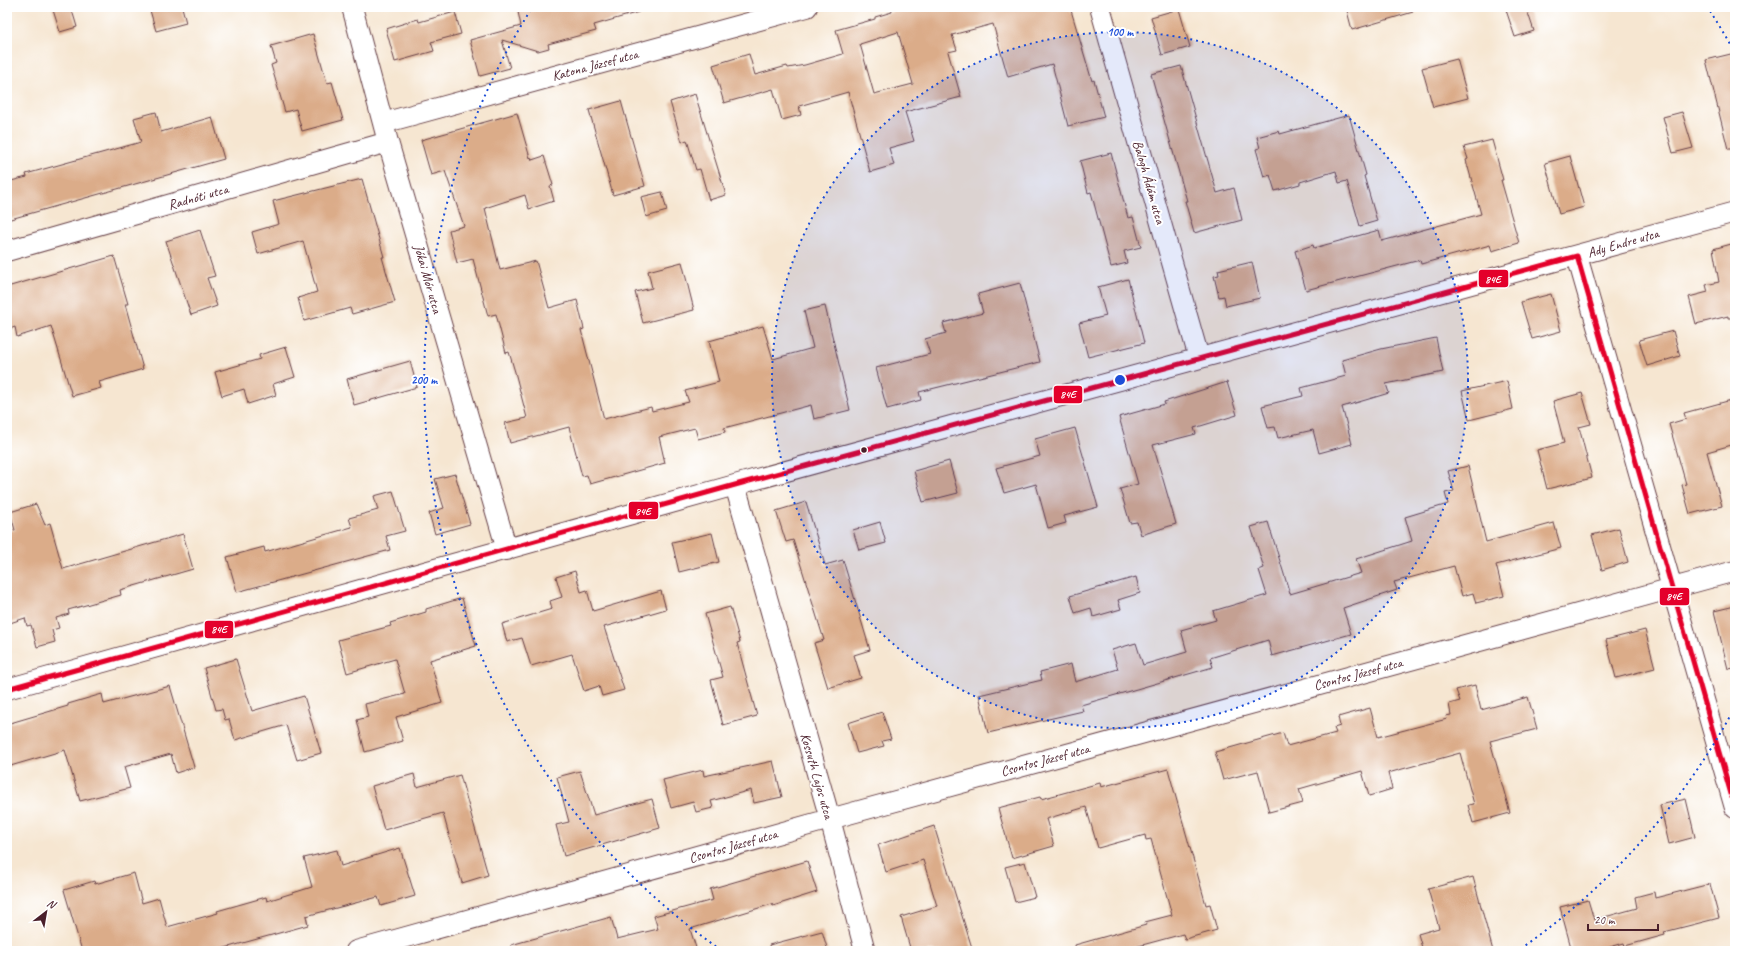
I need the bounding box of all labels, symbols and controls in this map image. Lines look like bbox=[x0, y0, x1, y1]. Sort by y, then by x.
text: 100 m bbox=[1107, 24, 1134, 40]
street label: Katona József utca bbox=[550, 45, 641, 85]
street label: Balogh Ádám utca bbox=[1129, 138, 1169, 227]
street label: Radnóti utca bbox=[166, 180, 231, 214]
street label: Ady Endre utca bbox=[1585, 224, 1662, 261]
street label: Jókai Mór utca bbox=[410, 242, 446, 317]
line badge: 84E bbox=[1478, 269, 1509, 288]
text: 84E bbox=[1485, 272, 1503, 286]
text: 200 m bbox=[411, 372, 438, 388]
centre of rings bbox=[1113, 373, 1127, 387]
line badge: 84E bbox=[1053, 385, 1083, 404]
text: 84E bbox=[1060, 387, 1078, 401]
unlabelled marker bbox=[859, 445, 869, 455]
line badge: 84E bbox=[628, 501, 659, 520]
text: 84E bbox=[635, 504, 653, 518]
line badge: 84E bbox=[1659, 587, 1690, 606]
text: 84E bbox=[1666, 589, 1684, 603]
line badge: 84E bbox=[204, 620, 234, 639]
text: 84E bbox=[211, 622, 229, 636]
street label: Csontos József utca bbox=[1312, 654, 1405, 694]
street label: Kossuth Lajos utca bbox=[797, 731, 838, 822]
street label: Csontos József utca bbox=[999, 740, 1092, 780]
street label: Csontos József utca bbox=[687, 825, 780, 867]
north arrow bbox=[26, 892, 66, 932]
text: N bbox=[45, 896, 60, 912]
scale bar bbox=[1588, 906, 1658, 932]
text: 20 m bbox=[1594, 912, 1616, 928]

